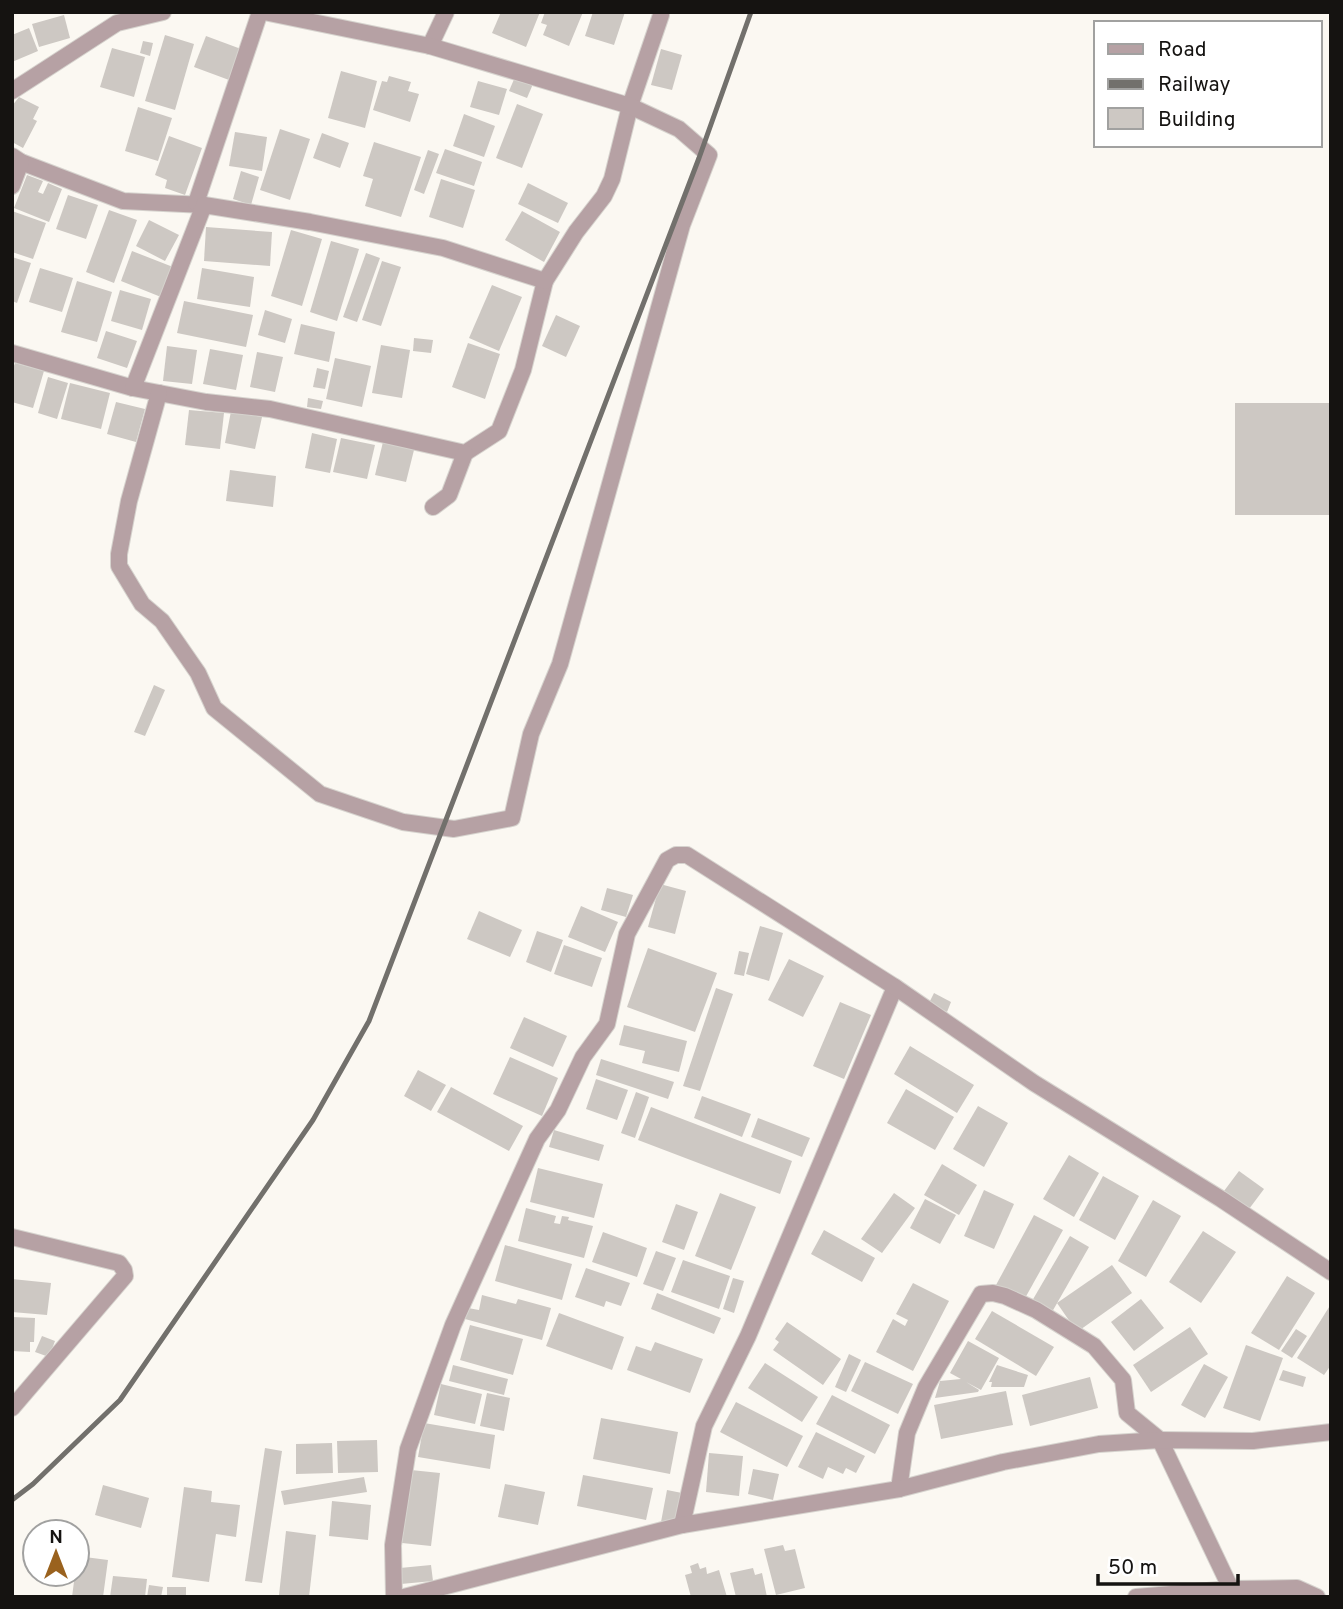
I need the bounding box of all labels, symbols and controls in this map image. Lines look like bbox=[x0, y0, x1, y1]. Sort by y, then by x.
legend bbox=[1094, 21, 1322, 147]
text: Road bbox=[1158, 37, 1207, 64]
text: Railway bbox=[1158, 72, 1231, 99]
text: Building bbox=[1158, 107, 1236, 134]
north arrow bbox=[21, 1518, 91, 1588]
text: N bbox=[49, 1526, 63, 1550]
scale bar bbox=[1098, 1542, 1238, 1586]
text: 50 m bbox=[1108, 1555, 1157, 1582]

